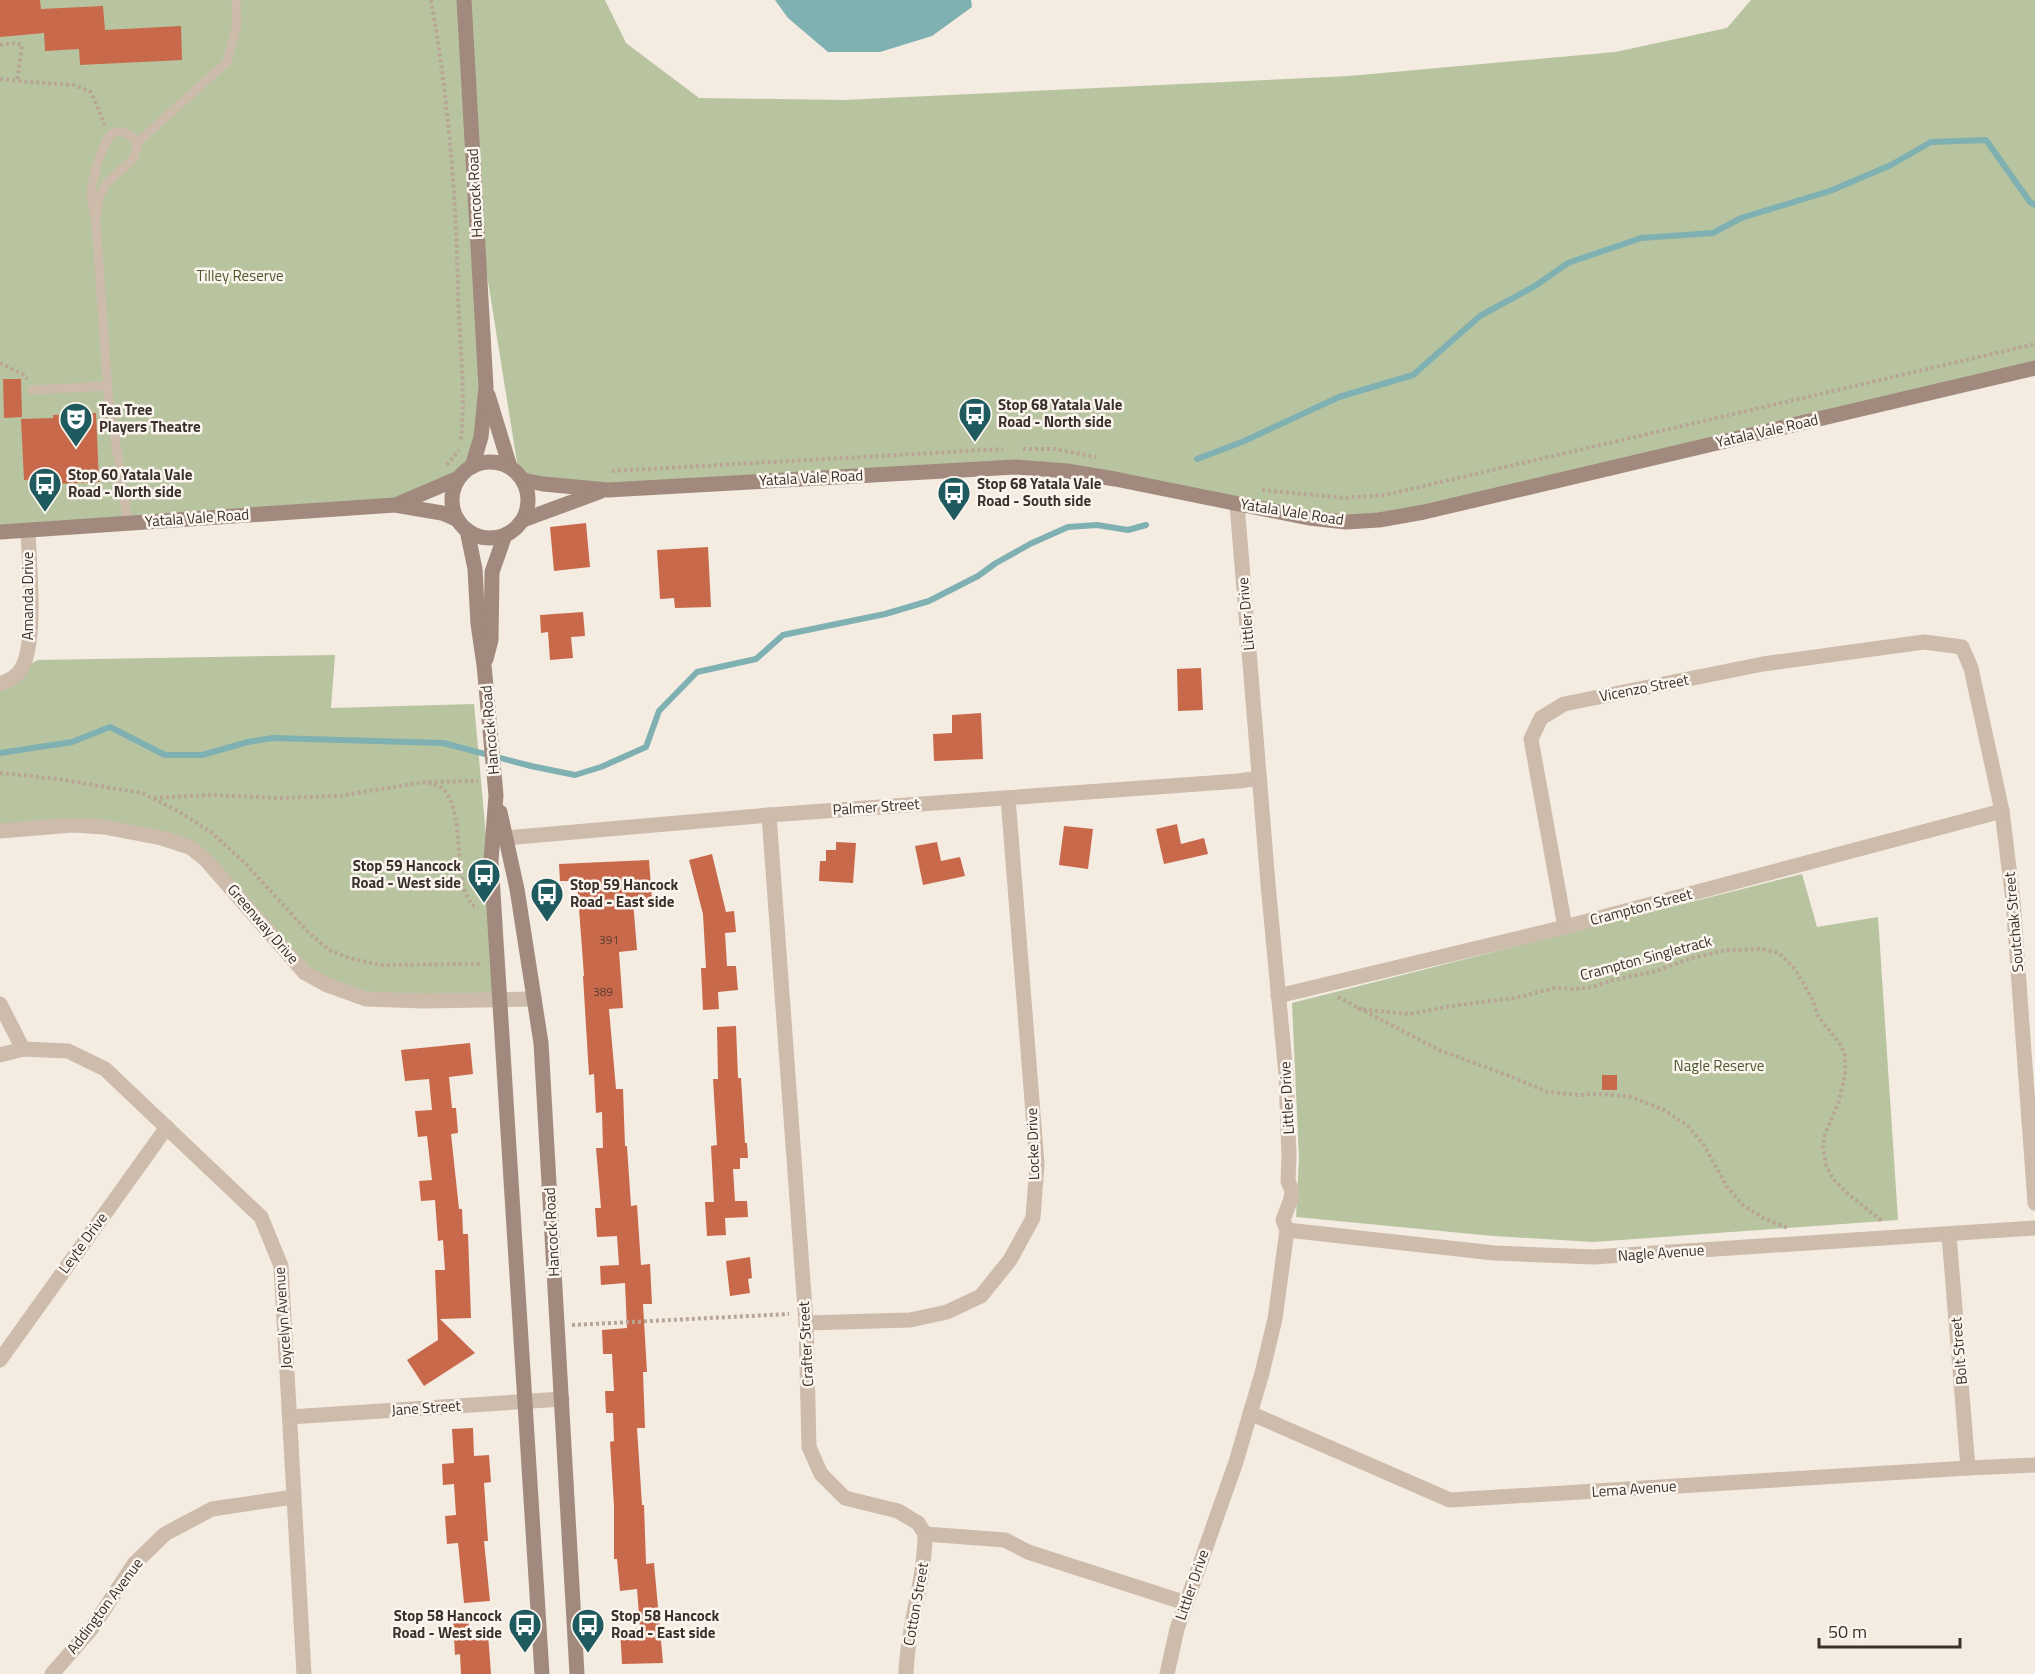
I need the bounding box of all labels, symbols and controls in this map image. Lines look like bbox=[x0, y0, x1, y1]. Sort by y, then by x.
street label: Hancock Road bbox=[461, 148, 488, 238]
park label: Tilley Reserve bbox=[196, 264, 284, 287]
place label: Stop 68 Yatala Vale Road - North side bbox=[998, 393, 1123, 433]
bus stop icon: Stop 68 Yatala Vale Road - North side bbox=[957, 396, 993, 443]
place label: Tea Tree Players Theatre bbox=[99, 398, 201, 438]
theatre icon: Tea Tree Players Theatre bbox=[58, 401, 94, 448]
street label: Yatala Vale Road bbox=[1713, 408, 1820, 453]
place label: Stop 60 Yatala Vale Road - North side bbox=[68, 463, 193, 503]
street label: Yatala Vale Road bbox=[758, 463, 864, 492]
bus stop icon: Stop 60 Yatala Vale Road - North side bbox=[27, 466, 63, 513]
place label: Stop 68 Yatala Vale Road - South side bbox=[977, 472, 1102, 512]
bus stop icon: Stop 68 Yatala Vale Road - South side bbox=[936, 475, 972, 522]
street label: Yatala Vale Road bbox=[1239, 492, 1345, 531]
street label: Yatala Vale Road bbox=[144, 502, 250, 533]
street label: Amanda Drive bbox=[16, 552, 39, 640]
street label: Littler Drive bbox=[1231, 577, 1260, 652]
street label: Vicenzo Street bbox=[1597, 667, 1691, 707]
street label: Hancock Road bbox=[474, 684, 505, 776]
street label: Palmer Street bbox=[832, 792, 921, 821]
place label: Stop 59 Hancock Road - West side bbox=[351, 854, 461, 894]
bus stop icon: Stop 59 Hancock Road - West side bbox=[466, 857, 502, 904]
street label: Soutchak Street bbox=[1998, 870, 2029, 973]
place label: Stop 59 Hancock Road - East side bbox=[570, 873, 679, 913]
bus stop icon: Stop 59 Hancock Road - East side bbox=[529, 876, 565, 923]
street label: Greenway Drive bbox=[222, 879, 305, 969]
street label: Crampton Street bbox=[1587, 882, 1695, 931]
street label: Crampton Singletrack bbox=[1577, 929, 1714, 986]
house number: 391 bbox=[599, 930, 619, 949]
house number: 389 bbox=[593, 982, 613, 1001]
park label: Nagle Reserve bbox=[1674, 1054, 1764, 1077]
street label: Littler Drive bbox=[1273, 1061, 1300, 1135]
street label: Locke Drive bbox=[1020, 1108, 1045, 1181]
street label: Hancock Road bbox=[538, 1187, 565, 1277]
street label: Leyte Drive bbox=[52, 1207, 113, 1278]
street label: Nagle Avenue bbox=[1617, 1238, 1705, 1267]
street label: Joycelyn Avenue bbox=[267, 1266, 298, 1370]
street label: Crafter Street bbox=[792, 1300, 819, 1387]
street label: Bolt Street bbox=[1944, 1316, 1973, 1386]
street label: Jane Street bbox=[391, 1394, 462, 1421]
street label: Lema Avenue bbox=[1591, 1474, 1677, 1503]
street label: Littler Drive bbox=[1169, 1546, 1214, 1623]
street label: Addington Avenue bbox=[61, 1553, 148, 1659]
street label: Cotton Street bbox=[897, 1560, 934, 1647]
place label: Stop 58 Hancock Road - West side bbox=[392, 1604, 502, 1644]
place label: Stop 58 Hancock Road - East side bbox=[611, 1604, 720, 1644]
bus stop icon: Stop 58 Hancock Road - West side bbox=[507, 1607, 543, 1654]
bus stop icon: Stop 58 Hancock Road - East side bbox=[570, 1607, 606, 1654]
scale bar bbox=[1819, 1611, 1960, 1649]
text: 50 m bbox=[1828, 1618, 1867, 1645]

